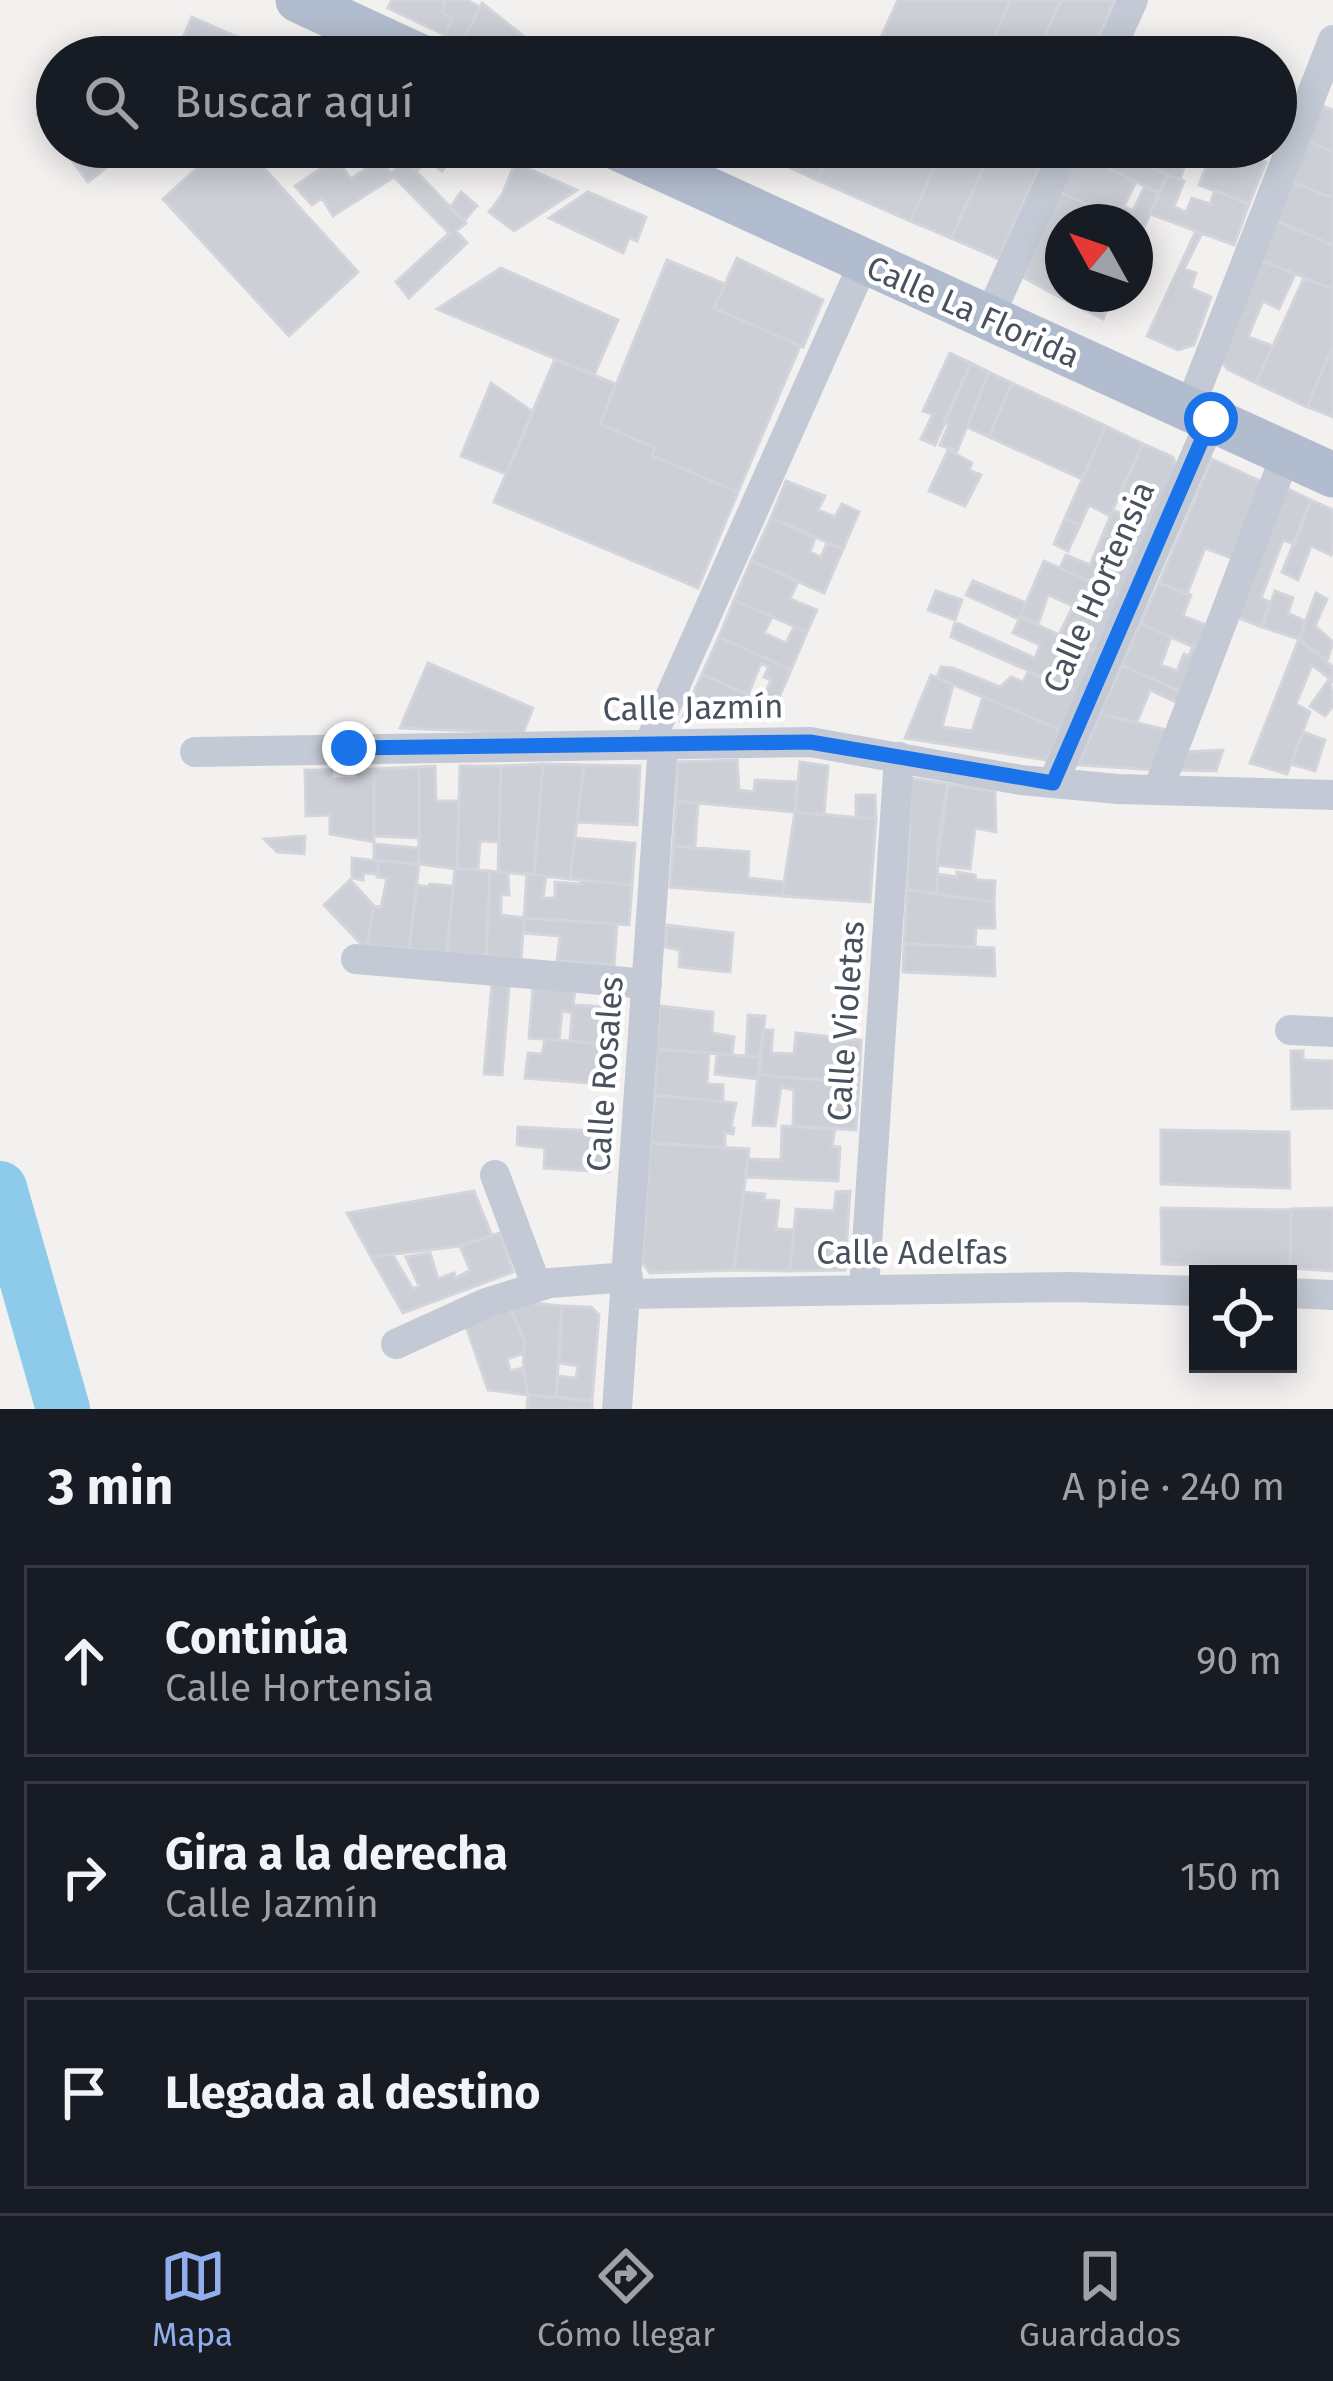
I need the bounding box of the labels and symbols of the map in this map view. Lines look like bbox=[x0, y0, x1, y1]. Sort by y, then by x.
north arrow bbox=[1045, 204, 1153, 312]
street label: Calle La Florida bbox=[860, 247, 1086, 377]
route start bbox=[1184, 392, 1238, 446]
street label: Calle Hortensia bbox=[1034, 475, 1164, 699]
street label: Calle Jazmín bbox=[602, 686, 784, 730]
route end bbox=[322, 721, 376, 775]
street label: Calle Violetas bbox=[819, 919, 873, 1123]
street label: Calle Rosales bbox=[578, 975, 632, 1173]
street label: Calle Adelfas bbox=[816, 1233, 1008, 1273]

